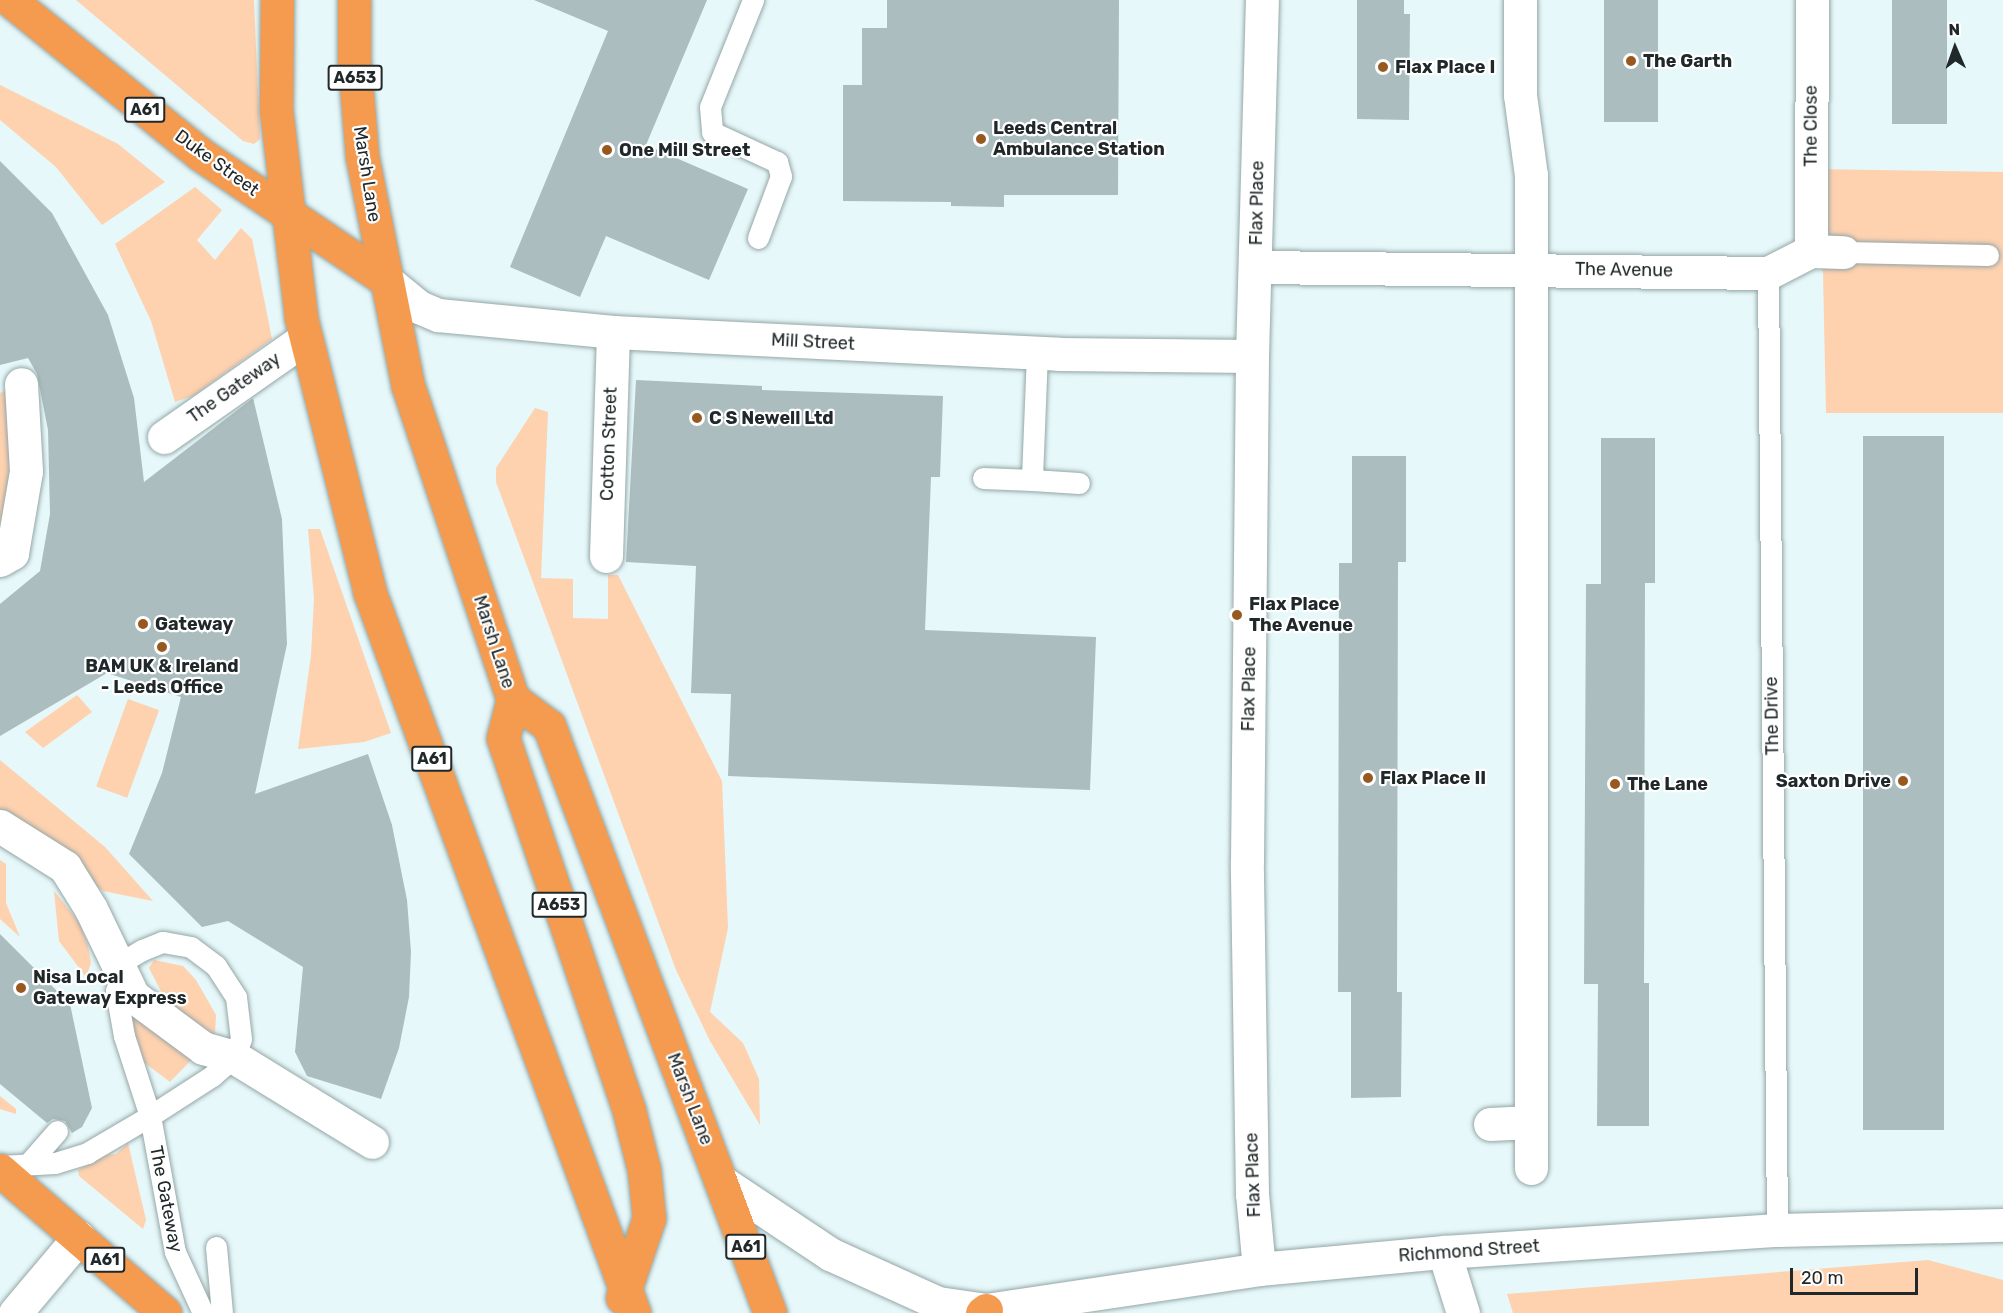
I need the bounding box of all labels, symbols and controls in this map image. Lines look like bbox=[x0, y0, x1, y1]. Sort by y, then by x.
north arrow bbox=[1925, 18, 1985, 78]
text: N bbox=[1948, 20, 1960, 39]
place label: The Garth bbox=[1643, 50, 1732, 72]
marker: The Garth bbox=[1624, 54, 1638, 68]
place label: Flax Place I bbox=[1395, 56, 1495, 78]
marker: Flax Place I bbox=[1376, 60, 1390, 74]
road number: A653 bbox=[326, 65, 384, 91]
street label: The Close bbox=[1800, 85, 1822, 167]
road number: A61 bbox=[124, 97, 166, 123]
place label: Leeds Central Ambulance Station bbox=[993, 118, 1165, 160]
street label: Duke Street bbox=[171, 125, 263, 201]
street label: Marsh Lane bbox=[349, 125, 385, 223]
marker: Leeds Central Ambulance Station bbox=[974, 132, 988, 146]
place label: One Mill Street bbox=[619, 139, 750, 161]
marker: One Mill Street bbox=[600, 143, 614, 157]
street label: Flax Place bbox=[1245, 160, 1269, 246]
street label: The Avenue bbox=[1575, 258, 1673, 282]
street label: Mill Street bbox=[771, 329, 855, 355]
street label: The Gateway bbox=[183, 348, 285, 428]
street label: Cotton Street bbox=[596, 387, 622, 501]
place label: C S Newell Ltd bbox=[709, 407, 834, 429]
marker: C S Newell Ltd bbox=[690, 411, 704, 425]
street label: Marsh Lane bbox=[469, 593, 519, 691]
place label: Flax Place The Avenue bbox=[1249, 594, 1353, 636]
marker: Flax Place The Avenue bbox=[1230, 608, 1244, 622]
place label: Gateway bbox=[155, 613, 233, 635]
marker: Gateway bbox=[136, 617, 150, 631]
marker: BAM UK & Ireland - Leeds Office bbox=[155, 640, 169, 654]
street label: Flax Place bbox=[1237, 646, 1261, 732]
place label: BAM UK & Ireland - Leeds Office bbox=[85, 656, 239, 698]
street label: The Drive bbox=[1761, 676, 1783, 756]
road number: A61 bbox=[411, 746, 453, 772]
place label: Flax Place II bbox=[1380, 767, 1486, 789]
place label: Saxton Drive bbox=[1776, 770, 1891, 792]
marker: Flax Place II bbox=[1361, 771, 1375, 785]
place label: The Lane bbox=[1627, 773, 1708, 795]
marker: Saxton Drive bbox=[1896, 774, 1910, 788]
marker: The Lane bbox=[1608, 777, 1622, 791]
road number: A653 bbox=[530, 892, 588, 918]
place label: Nisa Local Gateway Express bbox=[33, 967, 187, 1010]
marker: Nisa Local Gateway Express bbox=[14, 981, 28, 995]
street label: Marsh Lane bbox=[663, 1050, 717, 1148]
street label: Flax Place bbox=[1241, 1132, 1265, 1218]
street label: The Gateway bbox=[145, 1144, 187, 1254]
road number: A61 bbox=[725, 1234, 767, 1260]
street label: Richmond Street bbox=[1398, 1235, 1540, 1267]
road number: A61 bbox=[84, 1247, 126, 1273]
scale bar bbox=[1793, 1256, 1920, 1294]
text: 20 m bbox=[1801, 1267, 1843, 1289]

